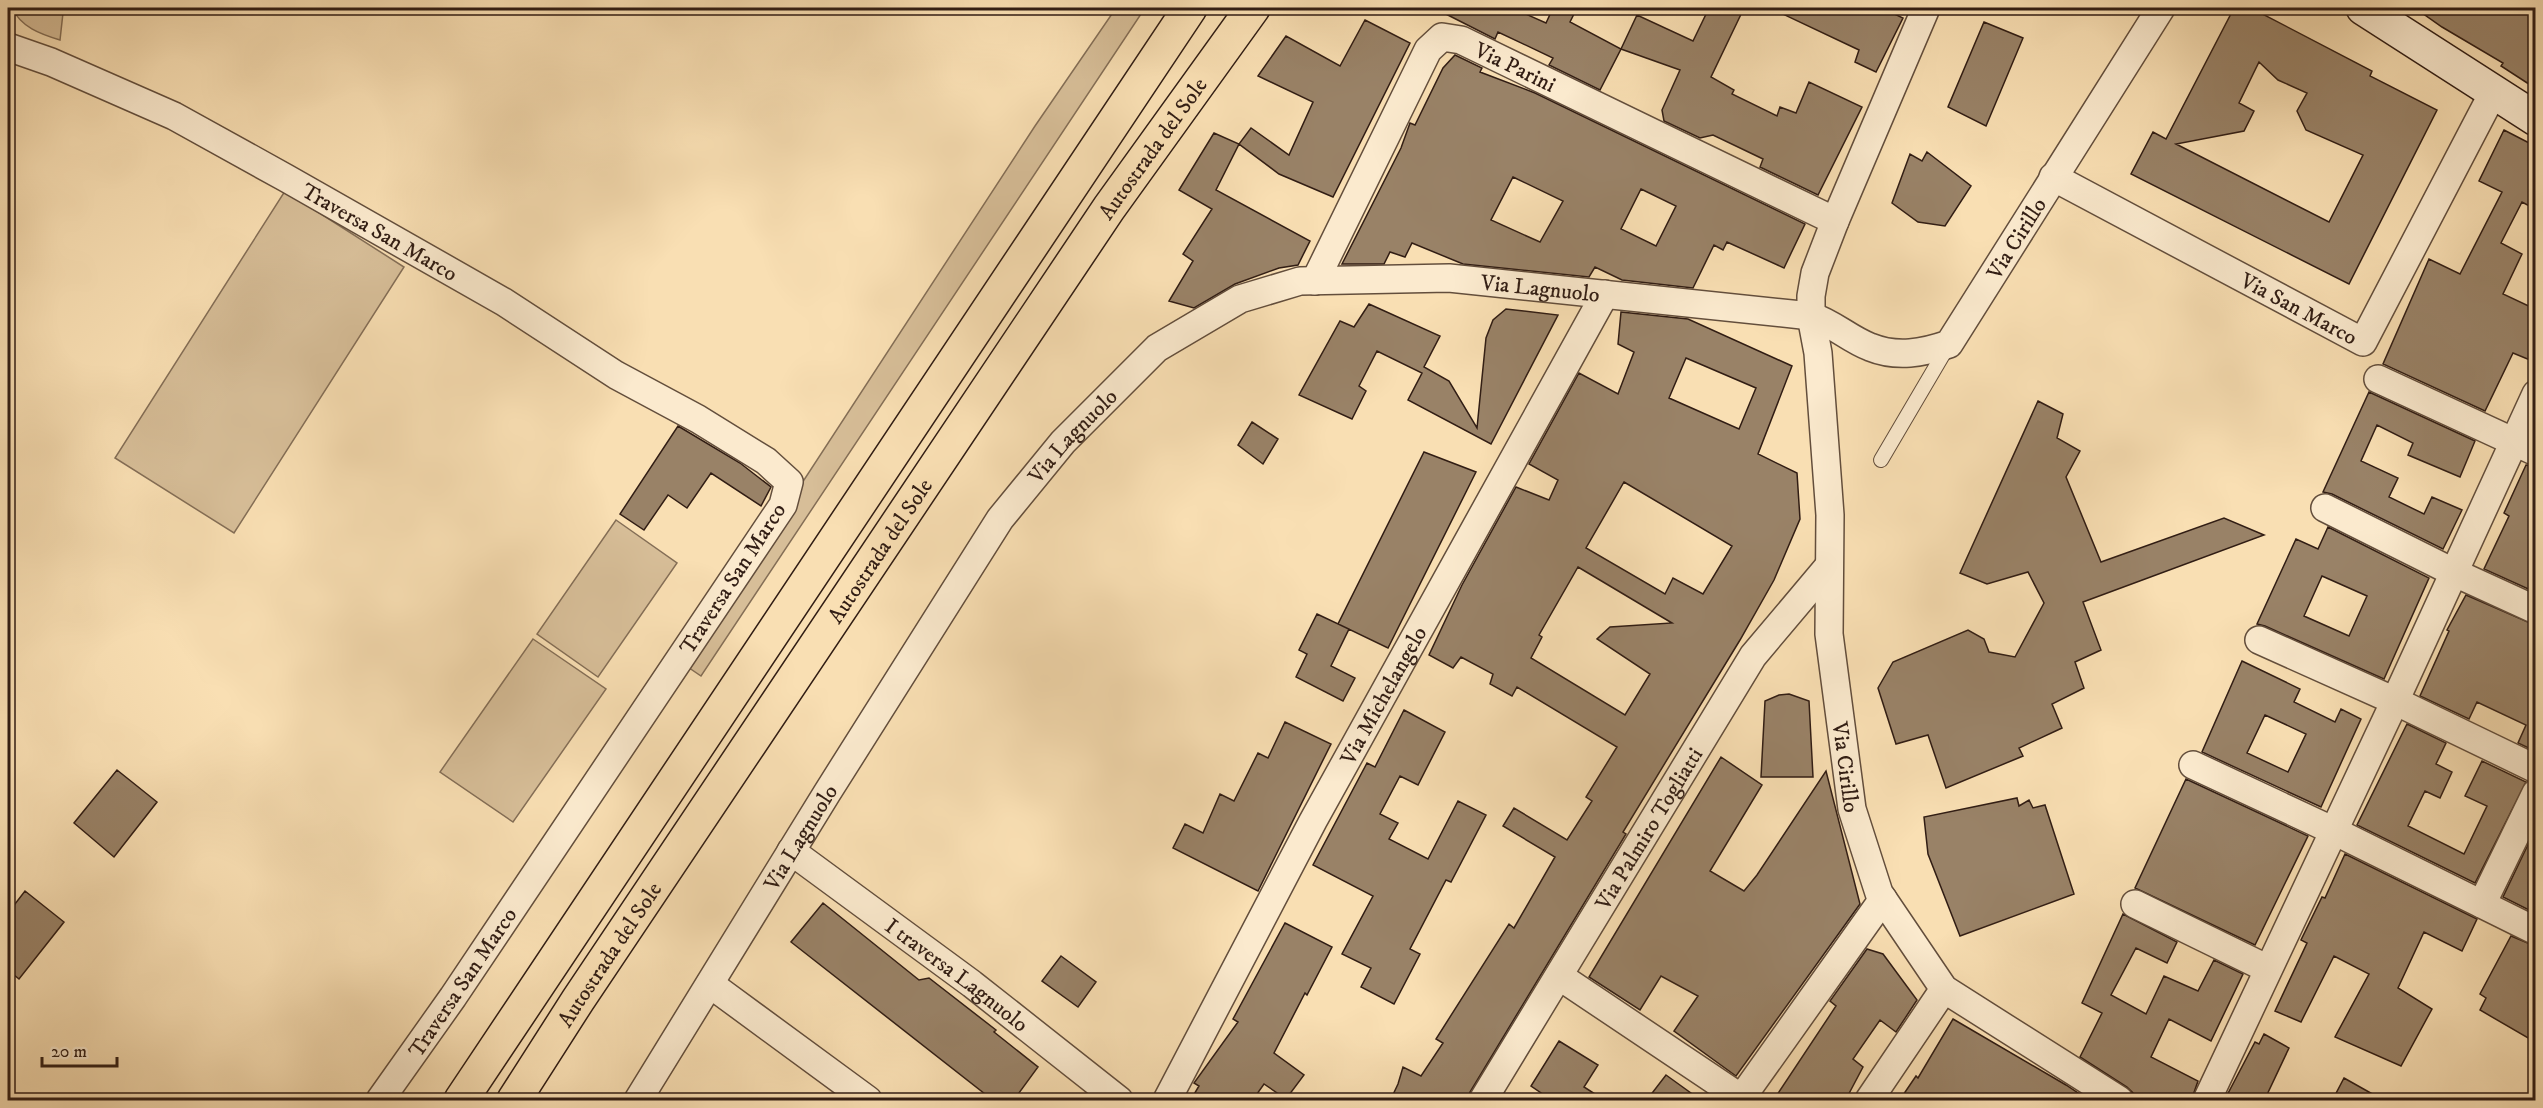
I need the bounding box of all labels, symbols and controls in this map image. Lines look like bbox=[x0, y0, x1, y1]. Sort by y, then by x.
street label: Via Parini bbox=[1469, 36, 1560, 99]
street label: Autostrada del Sole bbox=[1093, 73, 1214, 225]
street label: Traversa San Marco bbox=[296, 178, 462, 288]
street label: Via Cirillo bbox=[1981, 193, 2053, 286]
street label: Via San Marco bbox=[2235, 267, 2362, 351]
street label: Via Lagnuolo bbox=[1479, 269, 1601, 309]
street label: Via Lagnuolo bbox=[1022, 384, 1124, 490]
street label: Autostrada del Sole bbox=[822, 474, 939, 629]
street label: Traversa San Marco bbox=[674, 498, 792, 660]
street label: Via Michelangelo bbox=[1335, 622, 1433, 770]
street label: Via Cirillo bbox=[1826, 719, 1864, 814]
street label: Via Palmiro Togliatti bbox=[1589, 743, 1709, 916]
street label: Via Lagnuolo bbox=[758, 780, 844, 896]
street label: Autostrada del Sole bbox=[552, 877, 668, 1033]
street label: Traversa San Marco bbox=[403, 903, 523, 1063]
street label: I traversa Lagnuolo bbox=[879, 913, 1033, 1038]
scale bar bbox=[42, 1030, 117, 1068]
text: 20 m bbox=[51, 1041, 87, 1063]

